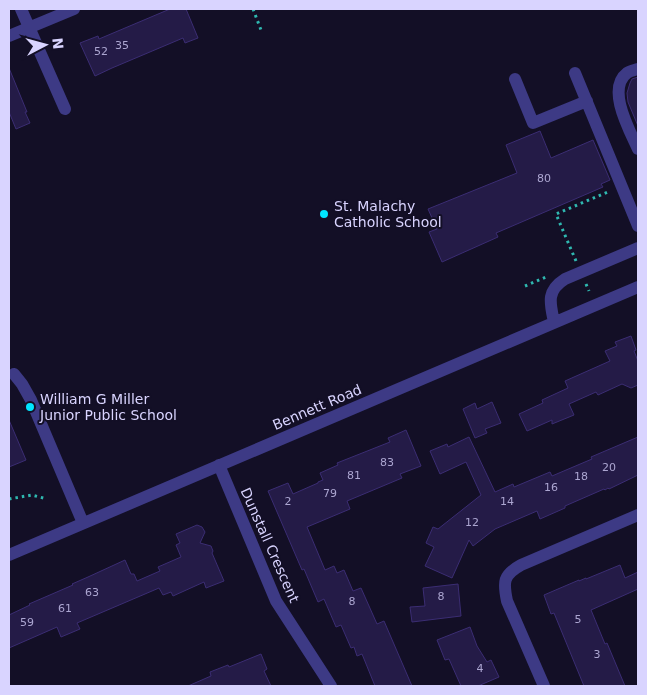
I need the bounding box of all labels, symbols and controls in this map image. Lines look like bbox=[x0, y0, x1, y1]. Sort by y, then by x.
north arrow bbox=[20, 20, 70, 70]
text: N bbox=[49, 37, 66, 50]
house number: 35 bbox=[115, 39, 129, 52]
house number: 52 bbox=[94, 45, 108, 58]
house number: 80 bbox=[537, 172, 551, 185]
place label: St. Malachy Catholic School bbox=[334, 198, 442, 230]
marker: St. Malachy Catholic School bbox=[318, 208, 330, 220]
street label: Bennett Road bbox=[270, 381, 364, 433]
place label: William G Miller Junior Public School bbox=[39, 391, 177, 423]
marker: William G Miller Junior Public School bbox=[24, 401, 36, 413]
house number: 83 bbox=[380, 456, 394, 469]
house number: 20 bbox=[602, 461, 616, 474]
house number: 81 bbox=[347, 469, 361, 482]
house number: 18 bbox=[574, 470, 588, 483]
house number: 16 bbox=[544, 481, 558, 494]
street label: Dunstall Crescent bbox=[237, 485, 303, 605]
house number: 79 bbox=[323, 487, 337, 500]
house number: 2 bbox=[285, 495, 292, 508]
house number: 14 bbox=[500, 495, 514, 508]
house number: 12 bbox=[465, 516, 479, 529]
house number: 63 bbox=[85, 586, 99, 599]
house number: 8 bbox=[438, 590, 445, 603]
house number: 8 bbox=[349, 595, 356, 608]
house number: 61 bbox=[58, 602, 72, 615]
house number: 5 bbox=[575, 613, 582, 626]
house number: 59 bbox=[20, 616, 34, 629]
house number: 3 bbox=[594, 648, 601, 661]
house number: 4 bbox=[477, 662, 484, 675]

